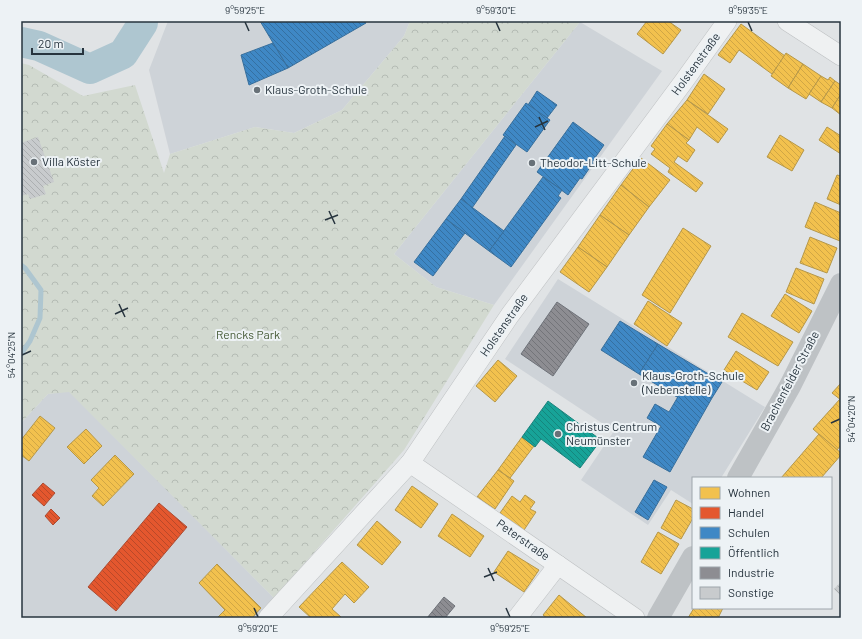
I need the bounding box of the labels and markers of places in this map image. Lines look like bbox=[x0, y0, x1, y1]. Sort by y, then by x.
place label: Klaus-Groth-Schule bbox=[265, 82, 367, 96]
marker: Klaus-Groth-Schule bbox=[252, 85, 262, 95]
place label: Villa Köster bbox=[42, 154, 101, 168]
place label: Theodor-Litt-Schule bbox=[540, 155, 647, 169]
marker: Villa Köster bbox=[29, 157, 39, 167]
marker: Theodor-Litt-Schule bbox=[527, 158, 537, 168]
place label: Klaus-Groth-Schule (Nebenstelle) bbox=[641, 368, 744, 396]
marker: Klaus-Groth-Schule (Nebenstelle) bbox=[629, 378, 639, 388]
place label: Christus Centrum Neumünster bbox=[566, 419, 657, 447]
marker: Christus Centrum Neumünster bbox=[553, 429, 563, 439]

